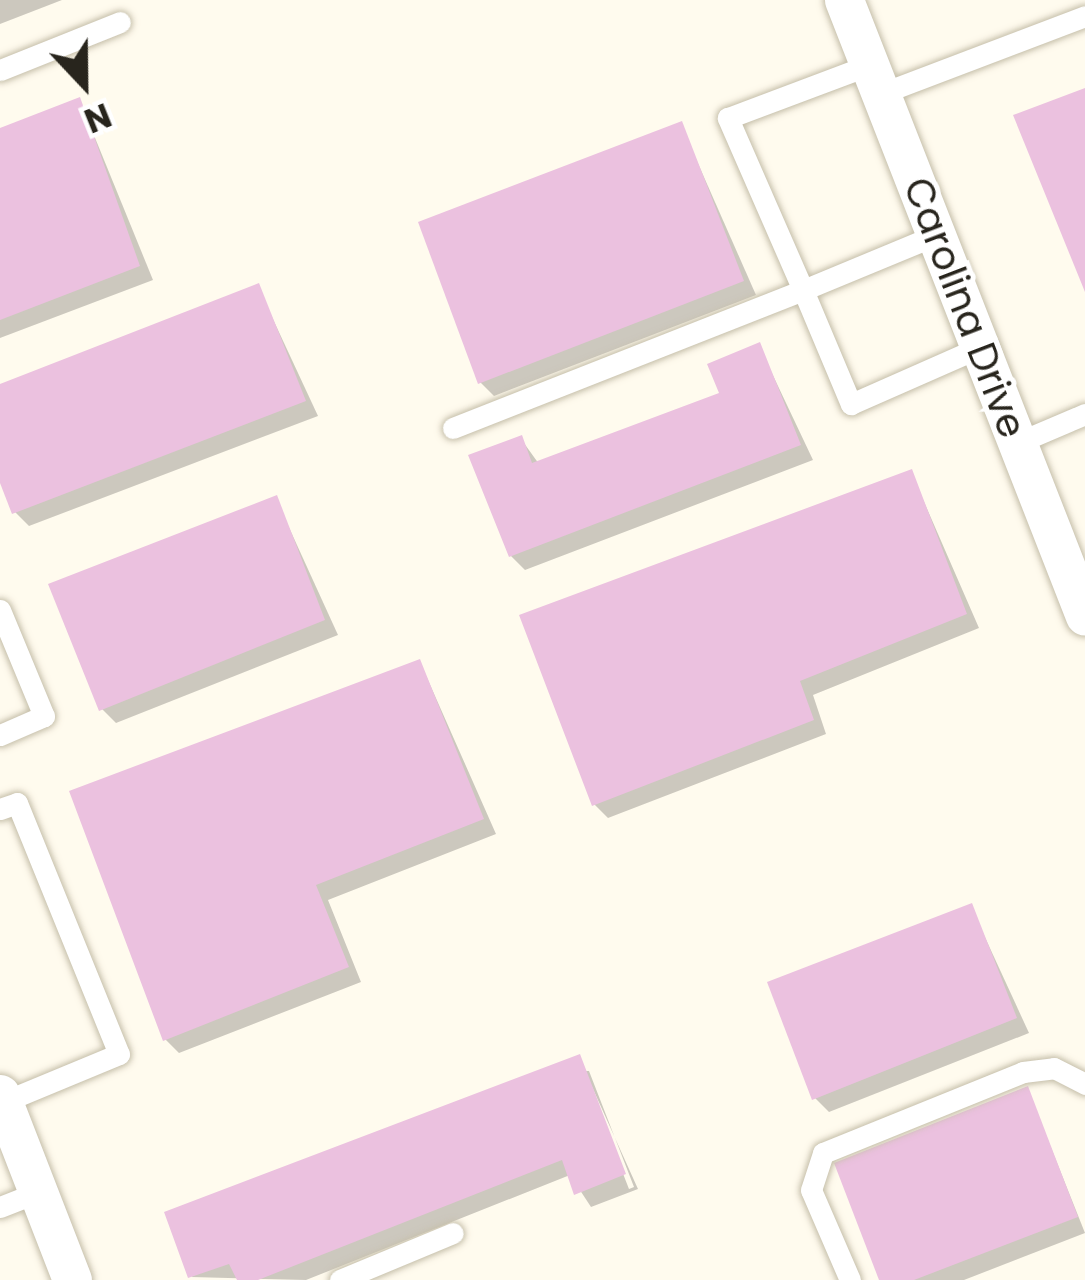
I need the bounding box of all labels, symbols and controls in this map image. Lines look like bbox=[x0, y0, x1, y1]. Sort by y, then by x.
north arrow bbox=[24, 24, 144, 144]
text: N bbox=[77, 91, 118, 144]
street label: Carolina Drive bbox=[893, 171, 1035, 445]

